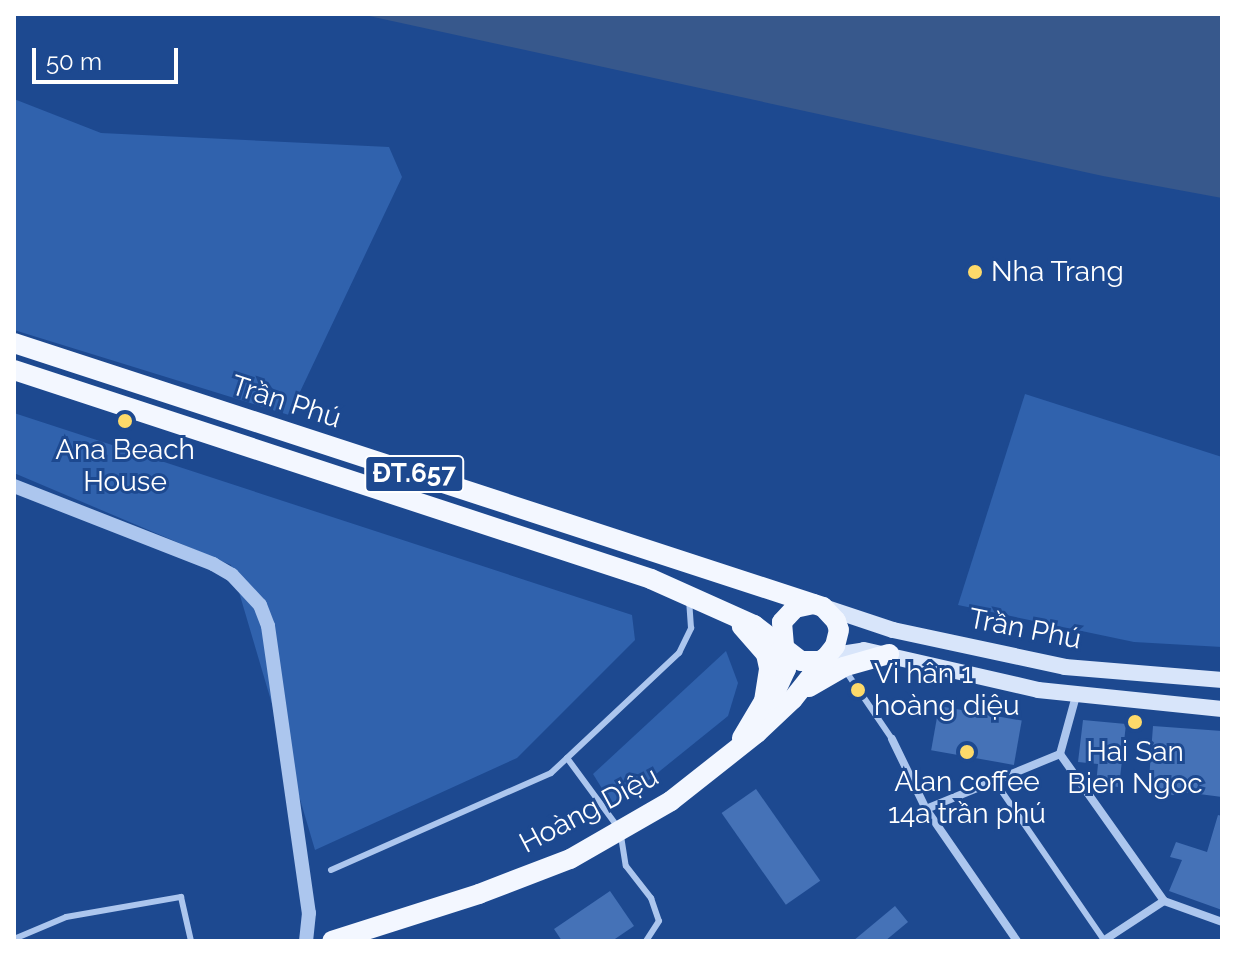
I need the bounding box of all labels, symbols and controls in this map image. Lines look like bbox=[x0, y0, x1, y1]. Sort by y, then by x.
scale bar bbox=[36, 32, 182, 82]
text: 50 m bbox=[46, 47, 102, 76]
place label: Nha Trang bbox=[991, 255, 1125, 289]
marker: Nha Trang bbox=[966, 263, 984, 281]
street label: Trần Phú bbox=[227, 368, 345, 436]
marker: Ana Beach House bbox=[116, 412, 134, 430]
place label: Ana Beach House bbox=[55, 433, 195, 499]
road number: ĐT.657 bbox=[364, 452, 464, 496]
street label: Trần Phú bbox=[966, 602, 1084, 656]
place label: Vi hân 1 hoàng diệu bbox=[874, 657, 1020, 723]
marker: Vi hân 1 hoàng diệu bbox=[849, 681, 867, 699]
marker: Hai San Bien Ngoc bbox=[1126, 713, 1144, 731]
place label: Hai San Bien Ngoc bbox=[1067, 735, 1203, 801]
marker: Alan coffee 14a trần phú bbox=[958, 743, 976, 761]
street label: Hoàng Diệu bbox=[514, 759, 664, 861]
place label: Alan coffee 14a trần phú bbox=[888, 765, 1046, 831]

